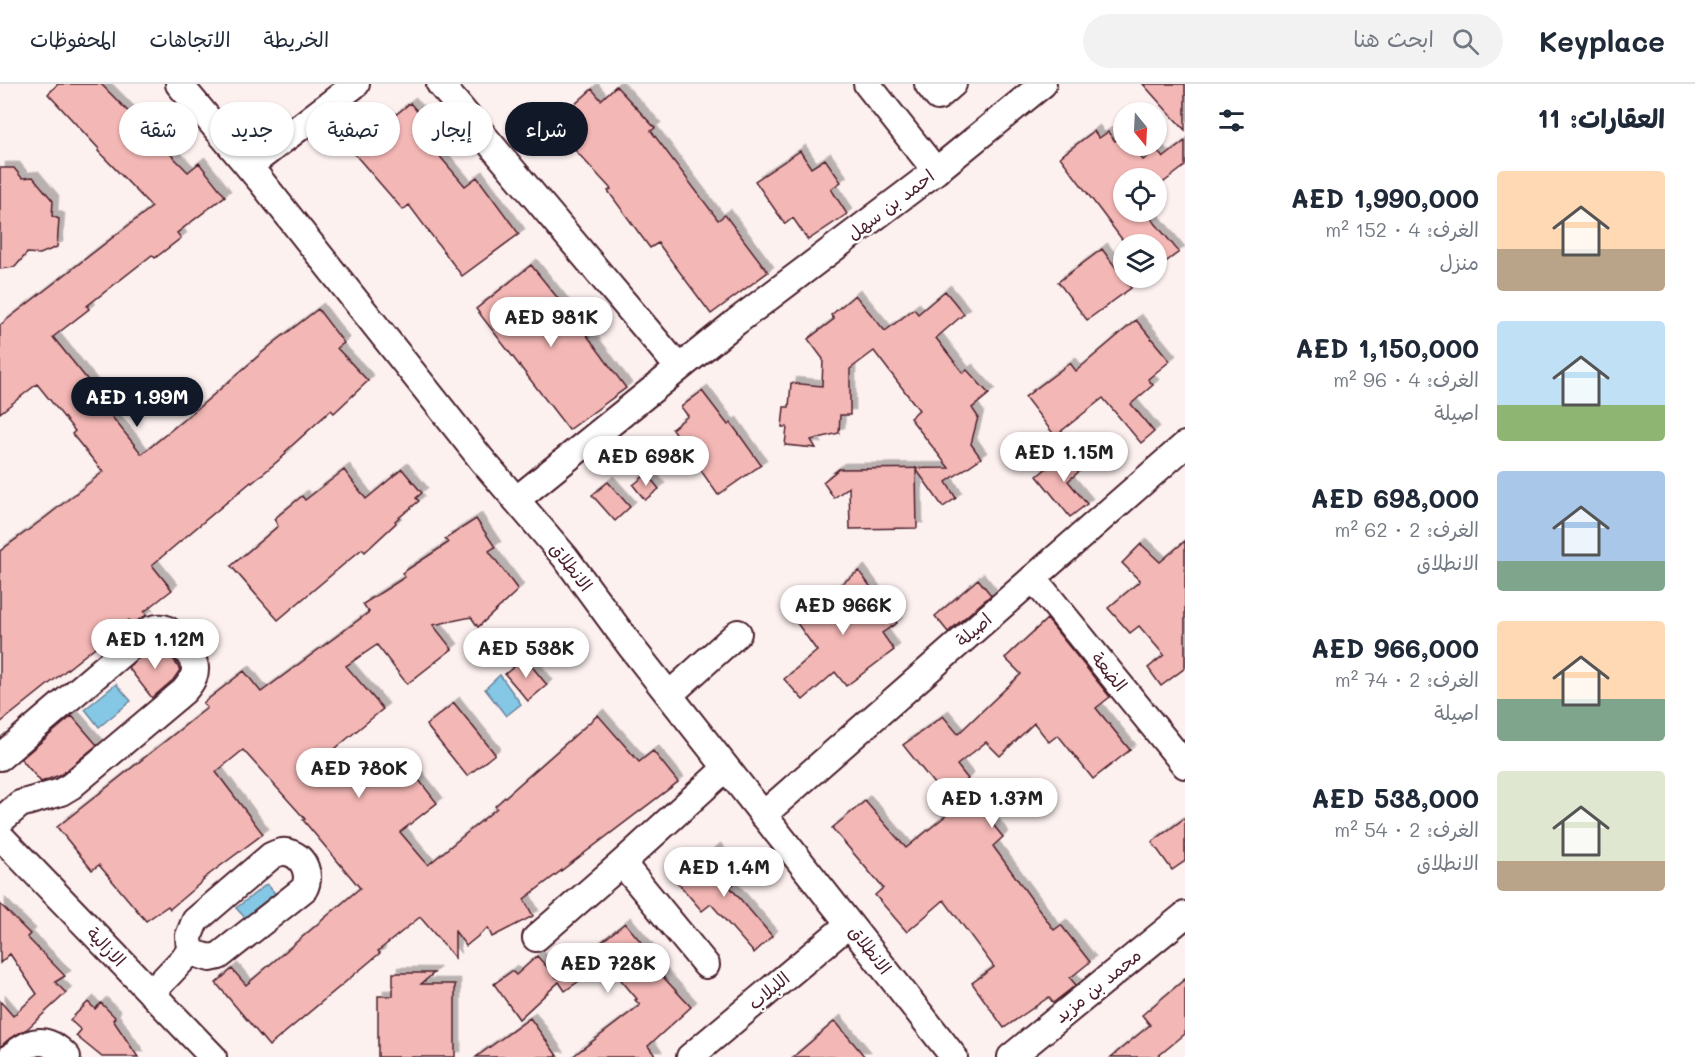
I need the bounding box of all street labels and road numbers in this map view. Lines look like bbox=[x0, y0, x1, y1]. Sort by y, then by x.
street label: احمد بن سهل bbox=[842, 164, 939, 245]
street label: الانطلاق bbox=[545, 537, 599, 596]
street label: اصيلة bbox=[950, 607, 996, 652]
street label: الضعة bbox=[1086, 647, 1133, 696]
street label: الانطلاق bbox=[844, 920, 898, 979]
street label: الازالية bbox=[82, 921, 132, 971]
street label: محمد بن مزيد bbox=[1049, 943, 1146, 1028]
street label: اللبلاب bbox=[742, 966, 794, 1015]

